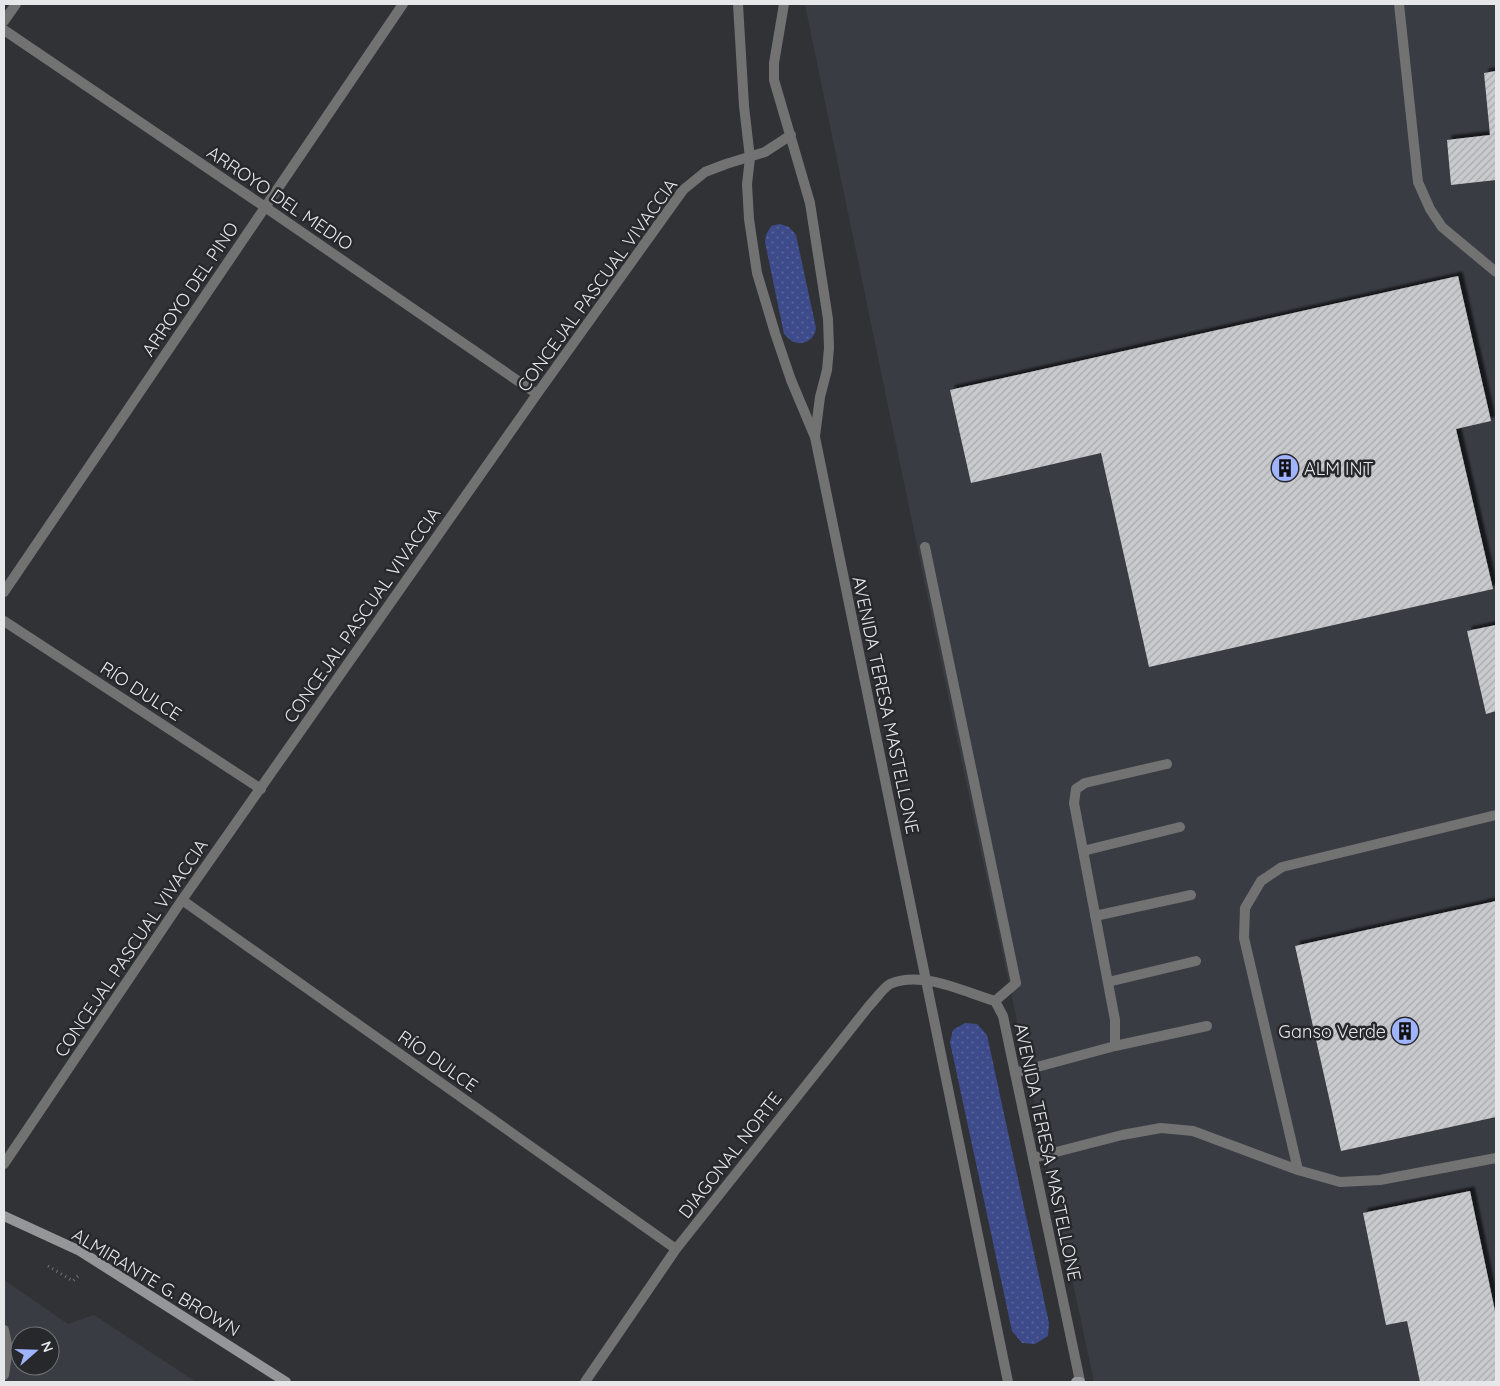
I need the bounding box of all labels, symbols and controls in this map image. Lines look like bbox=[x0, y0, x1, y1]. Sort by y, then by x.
street label: ARROYO DEL MEDIO bbox=[203, 141, 357, 255]
street label: CONCEJAL PASCUAL VIVACCIA bbox=[512, 174, 682, 396]
street label: ARROYO DEL PINO bbox=[137, 217, 243, 361]
building icon: ALM INT bbox=[1270, 453, 1300, 483]
place label: ALM INT bbox=[1304, 457, 1374, 480]
street label: CONCEJAL PASCUAL VIVACCIA bbox=[279, 502, 446, 727]
street label: AVENIDA TERESA MASTELLONE bbox=[847, 574, 925, 836]
street label: RÍO DULCE bbox=[96, 656, 186, 726]
street label: CONCEJAL PASCUAL VIVACCIA bbox=[49, 834, 213, 1061]
building icon: Ganso Verde bbox=[1390, 1016, 1420, 1046]
place label: Ganso Verde bbox=[1278, 1020, 1386, 1043]
street label: AVENIDA TERESA MASTELLONE bbox=[1009, 1021, 1087, 1283]
street label: RÍO DULCE bbox=[394, 1025, 482, 1097]
street label: DIAGONAL NORTE bbox=[673, 1087, 787, 1223]
street label: ALMIRANTE G. BROWN bbox=[68, 1223, 244, 1341]
north arrow bbox=[10, 1326, 60, 1376]
text: N bbox=[37, 1339, 57, 1354]

